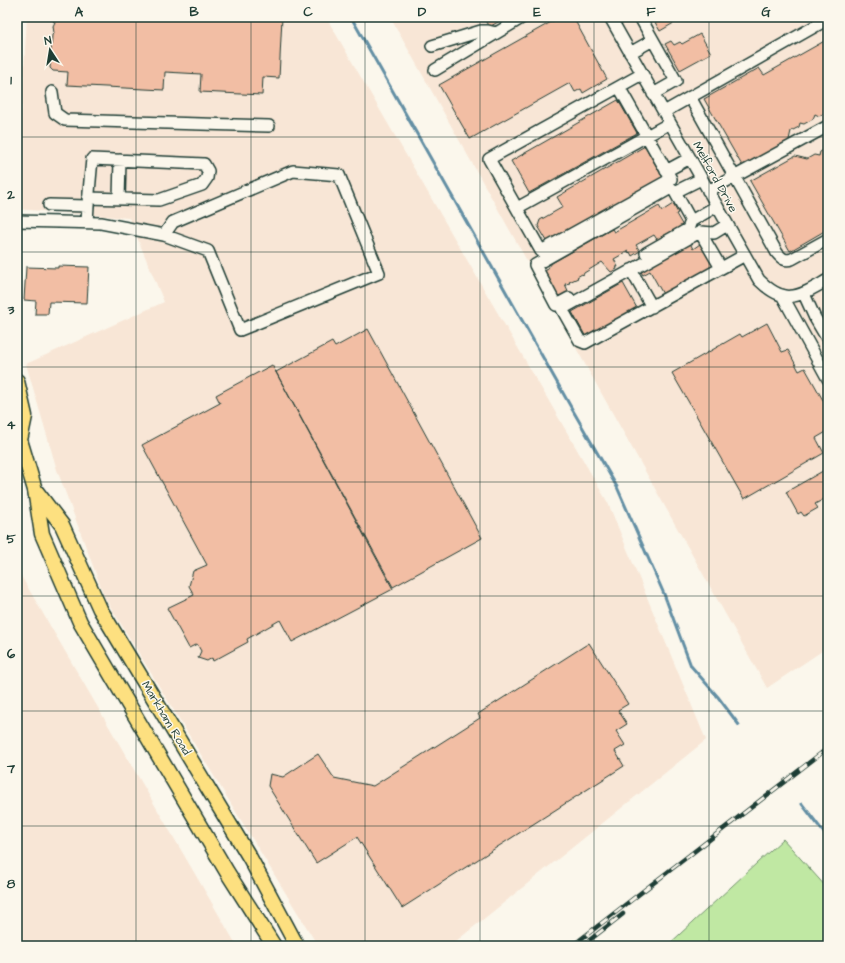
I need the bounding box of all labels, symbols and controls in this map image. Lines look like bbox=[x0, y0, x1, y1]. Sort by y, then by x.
text: A bbox=[75, 3, 84, 21]
text: B bbox=[189, 3, 199, 21]
text: C bbox=[303, 3, 313, 21]
text: D bbox=[418, 3, 427, 21]
text: E bbox=[533, 3, 541, 21]
text: F bbox=[646, 3, 656, 21]
text: G bbox=[761, 3, 771, 21]
north arrow bbox=[30, 30, 70, 70]
text: N bbox=[43, 33, 53, 49]
text: 1 bbox=[10, 71, 12, 89]
street label: Melford Drive bbox=[688, 138, 742, 216]
text: 2 bbox=[6, 186, 15, 204]
text: 3 bbox=[7, 301, 15, 319]
text: 4 bbox=[7, 416, 16, 434]
text: 5 bbox=[6, 530, 16, 548]
text: 6 bbox=[7, 645, 16, 663]
street label: Markham Road bbox=[137, 678, 195, 758]
text: 7 bbox=[6, 760, 16, 778]
text: 8 bbox=[7, 875, 16, 893]

